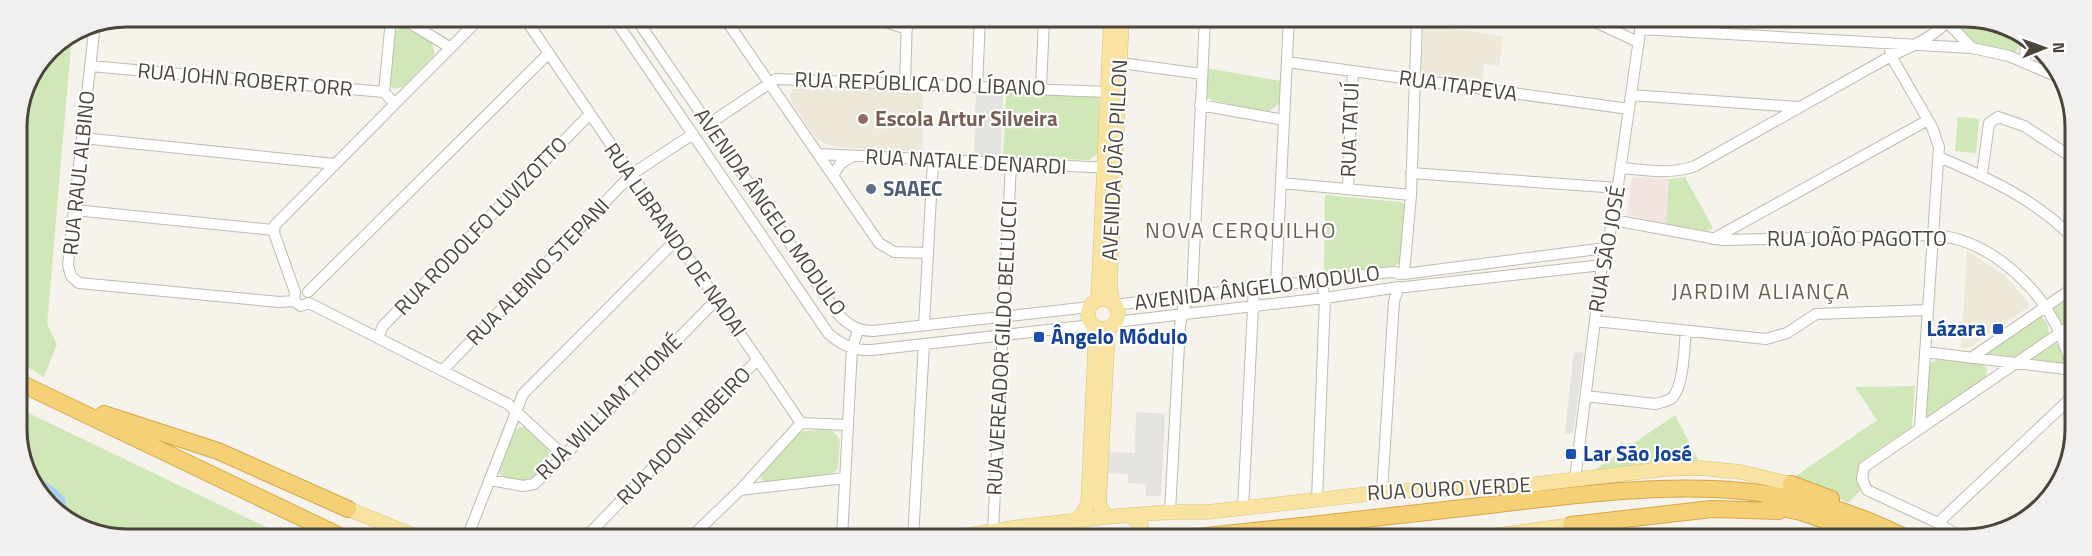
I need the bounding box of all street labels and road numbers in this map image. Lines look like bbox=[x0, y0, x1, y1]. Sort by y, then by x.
street label: RUA JOHN ROBERT ORR bbox=[136, 54, 354, 104]
street label: AVENIDA JOÃO PILLON bbox=[1093, 59, 1135, 261]
street label: RUA ITAPEVA bbox=[1397, 61, 1520, 109]
street label: RUA REPÚBLICA DO LÍBANO bbox=[794, 63, 1046, 103]
street label: RUA TATUÍ bbox=[1331, 81, 1367, 178]
street label: RUA RAUL ALBINO bbox=[53, 89, 103, 257]
street label: AVENIDA ÂNGELO MODULO bbox=[687, 101, 855, 322]
street label: RUA RODOLFO LUVIZOTTO bbox=[386, 129, 574, 322]
street label: RUA LIBRANDO DE NADAI bbox=[597, 136, 755, 343]
street label: RUA NATALE DENARDI bbox=[865, 140, 1068, 182]
street label: RUA SÃO JOSÉ bbox=[1579, 183, 1633, 315]
street label: RUA ALBINO STEPANI bbox=[458, 190, 616, 352]
street label: RUA VEREADOR GILDO BELLUCCI bbox=[977, 200, 1025, 496]
street label: RUA JOÃO PAGOTTO bbox=[1767, 222, 1947, 254]
street label: AVENIDA ÂNGELO MODULO bbox=[1132, 256, 1381, 318]
street label: RUA WILLIAM THOMÉ bbox=[528, 326, 689, 487]
street label: RUA ADONI RIBEIRO bbox=[609, 359, 758, 512]
street label: RUA OURO VERDE bbox=[1366, 468, 1532, 508]

